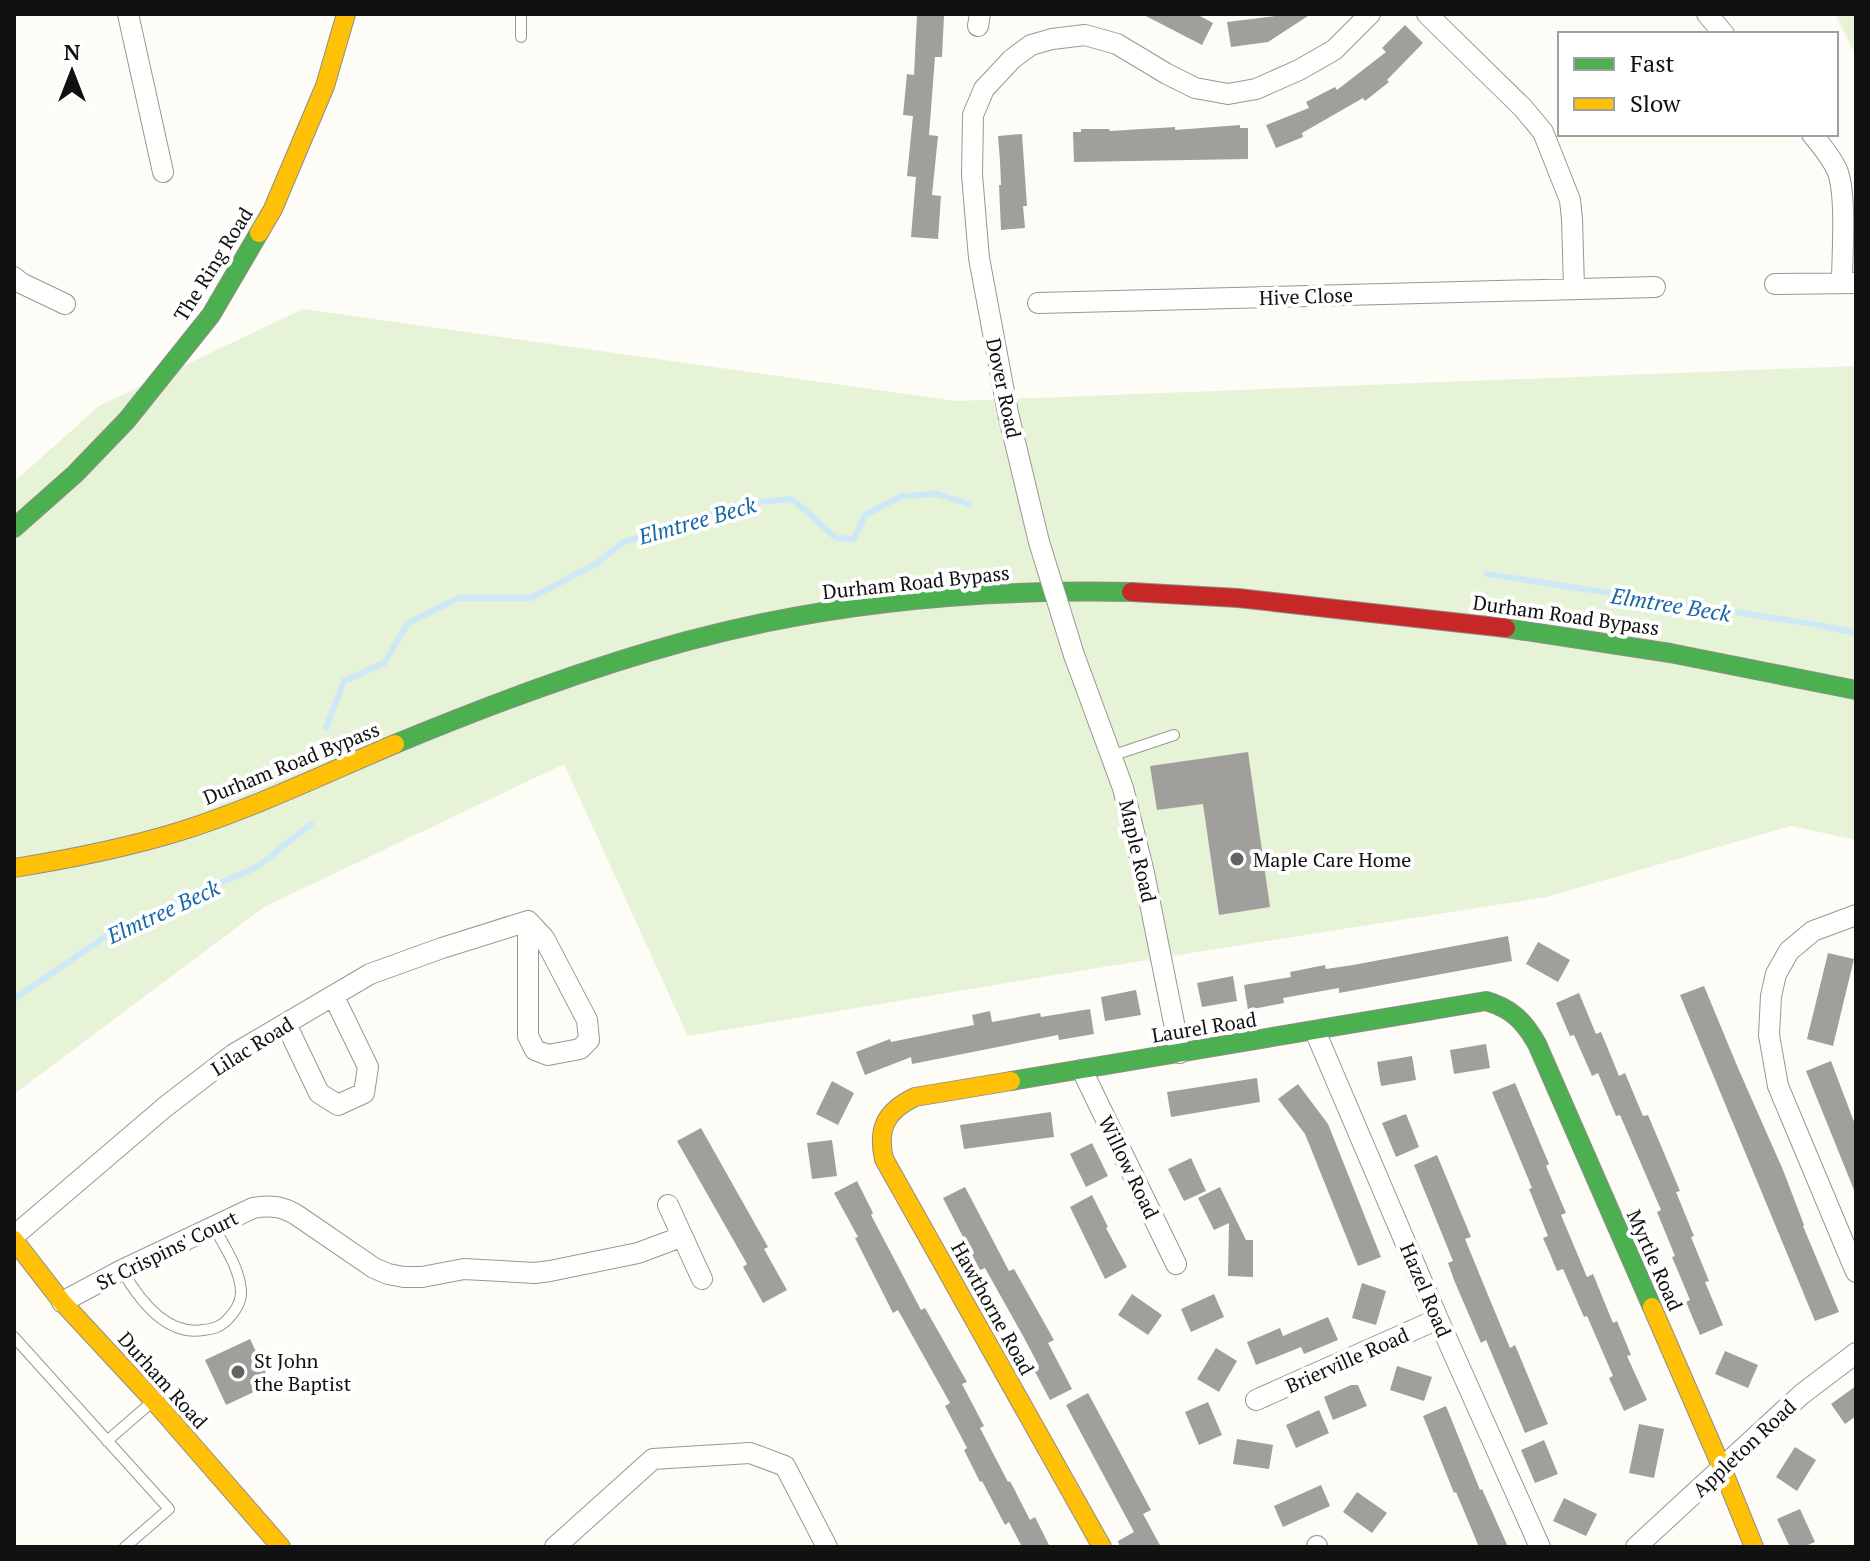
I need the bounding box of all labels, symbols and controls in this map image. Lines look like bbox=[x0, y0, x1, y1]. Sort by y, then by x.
north arrow bbox=[32, 32, 112, 112]
legend bbox=[1558, 32, 1838, 136]
text: N bbox=[64, 37, 81, 66]
text: Fast bbox=[1630, 47, 1675, 79]
text: Slow bbox=[1630, 87, 1681, 119]
street label: The Ring Road bbox=[167, 202, 259, 326]
street label: Hive Close bbox=[1259, 281, 1353, 311]
street label: Dover Road bbox=[980, 335, 1028, 441]
water label: Elmtree Beck bbox=[634, 489, 759, 551]
street label: Durham Road Bypass bbox=[821, 559, 1011, 605]
water label: Elmtree Beck bbox=[1608, 580, 1733, 628]
street label: Durham Road Bypass bbox=[1471, 589, 1661, 641]
street label: Durham Road Bypass bbox=[199, 715, 383, 811]
street label: Maple Road bbox=[1113, 797, 1163, 905]
place label: Maple Care Home bbox=[1253, 846, 1411, 873]
marker: Maple Care Home bbox=[1228, 850, 1246, 868]
water label: Elmtree Beck bbox=[101, 872, 224, 950]
street label: Laurel Road bbox=[1150, 1005, 1258, 1049]
street label: Lilac Road bbox=[206, 1010, 298, 1082]
street label: Willow Road bbox=[1092, 1111, 1166, 1223]
street label: St Crispins' Court bbox=[92, 1204, 243, 1296]
street label: Myrtle Road bbox=[1621, 1205, 1689, 1315]
street label: Hawthorne Road bbox=[945, 1236, 1041, 1380]
street label: Hazel Road bbox=[1394, 1239, 1458, 1341]
street label: Brierville Road bbox=[1281, 1321, 1413, 1399]
street label: Durham Road bbox=[112, 1326, 214, 1434]
place label: St John the Baptist bbox=[254, 1347, 352, 1397]
marker: St John the Baptist bbox=[229, 1363, 247, 1381]
street label: Appleton Road bbox=[1686, 1393, 1802, 1503]

